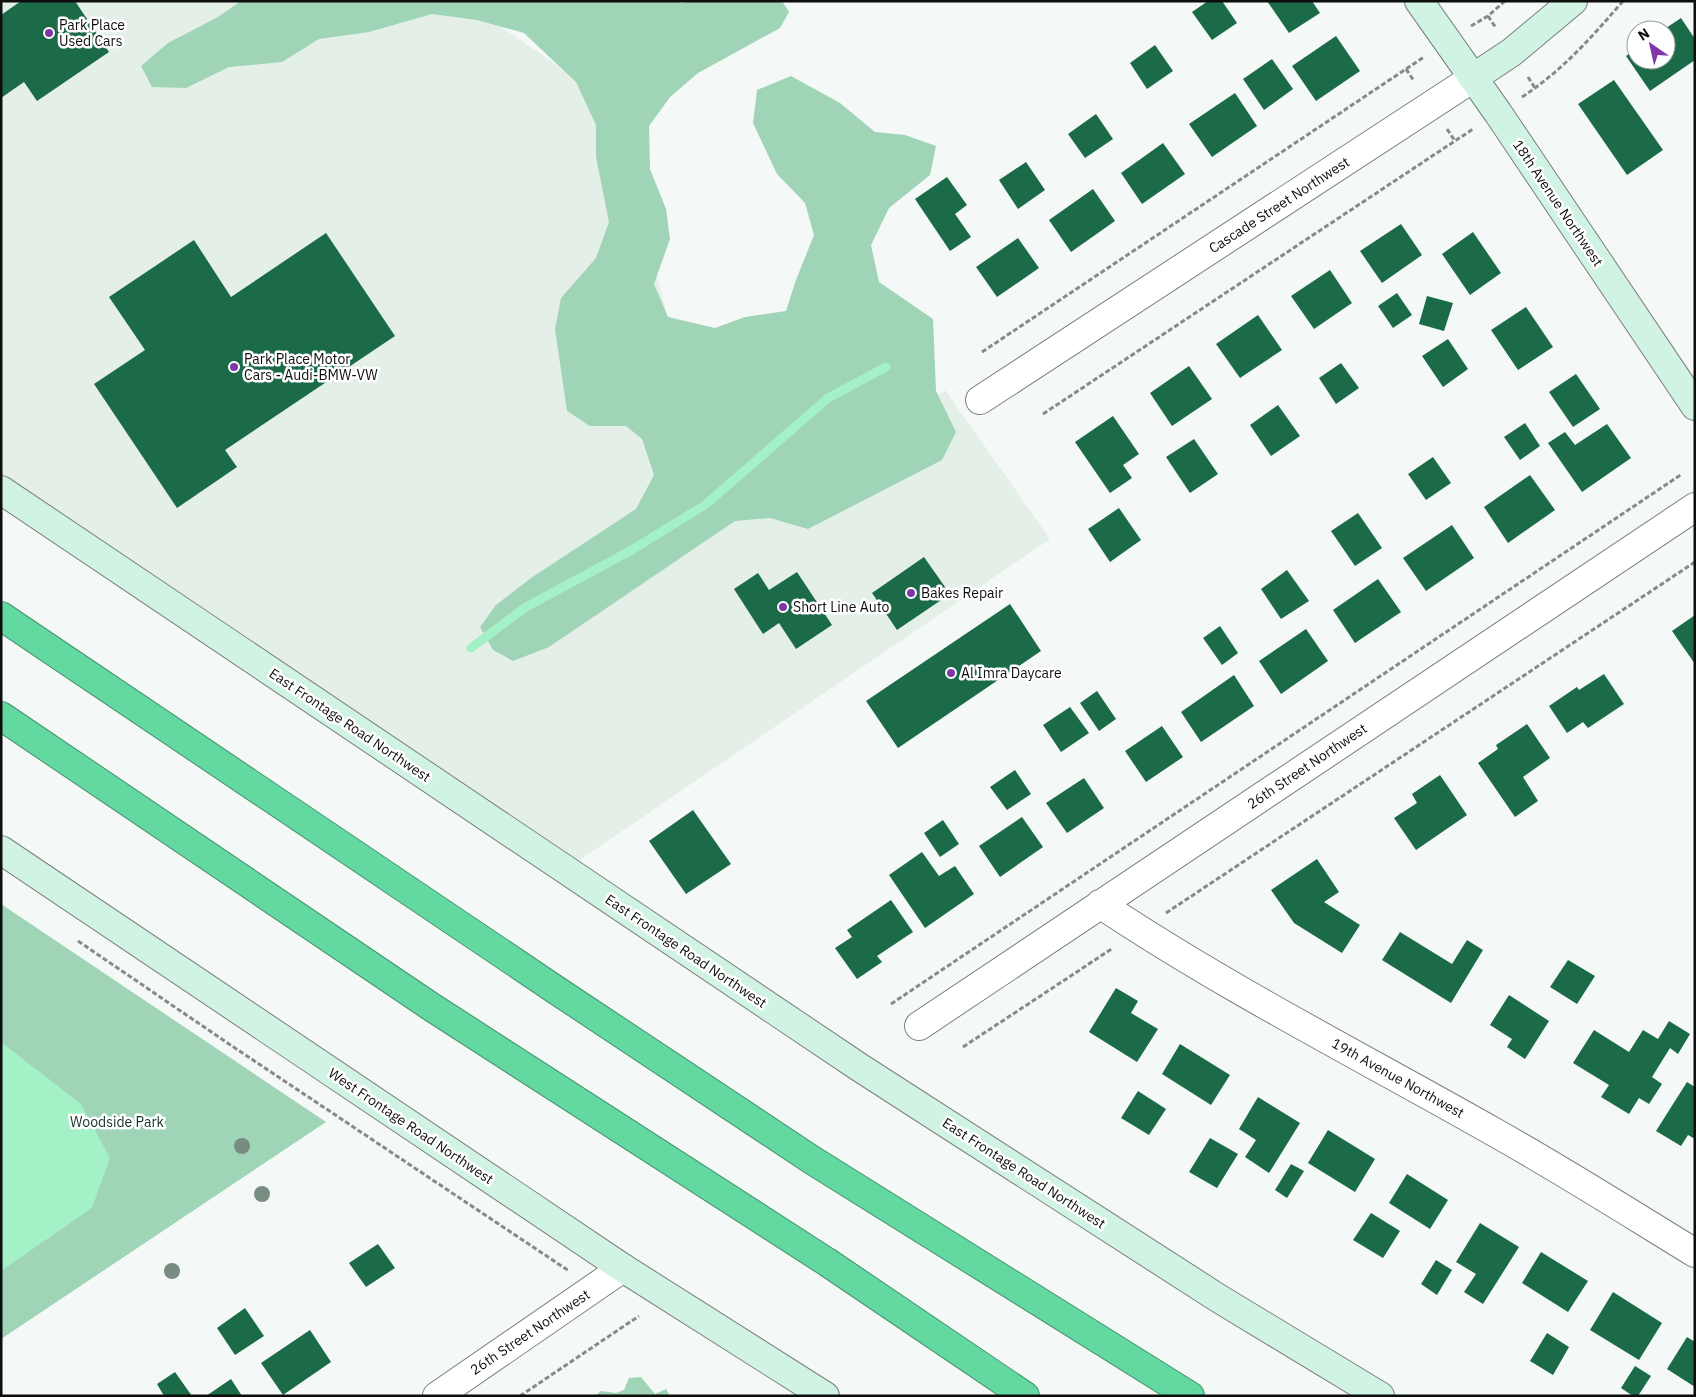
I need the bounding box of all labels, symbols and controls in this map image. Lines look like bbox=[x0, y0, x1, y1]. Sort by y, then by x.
place label: Park Place Used Cars bbox=[59, 16, 125, 50]
north arrow bbox=[1626, 20, 1676, 70]
text: N bbox=[1634, 24, 1653, 45]
marker: Park Place Used Cars bbox=[43, 27, 55, 39]
street label: 18th Avenue Northwest bbox=[1509, 136, 1607, 270]
street label: Cascade Street Northwest bbox=[1205, 153, 1353, 257]
place label: Park Place Motor Cars - Audi-BMW-VW bbox=[244, 350, 378, 384]
marker: Park Place Motor Cars - Audi-BMW-VW bbox=[228, 361, 240, 373]
place label: Bakes Repair bbox=[921, 584, 1003, 602]
marker: Bakes Repair bbox=[905, 587, 917, 599]
place label: Short Line Auto bbox=[793, 598, 890, 616]
marker: Short Line Auto bbox=[777, 601, 789, 613]
street label: East Frontage Road Northwest bbox=[266, 664, 434, 786]
place label: Al Imra Daycare bbox=[961, 664, 1062, 682]
marker: Al Imra Daycare bbox=[945, 667, 957, 679]
street label: 26th Street Northwest bbox=[1244, 719, 1370, 813]
street label: East Frontage Road Northwest bbox=[602, 890, 770, 1012]
street label: 19th Avenue Northwest bbox=[1329, 1034, 1467, 1122]
street label: West Frontage Road Northwest bbox=[325, 1064, 497, 1188]
park label: Woodside Park bbox=[70, 1113, 165, 1131]
street label: East Frontage Road Northwest bbox=[939, 1113, 1109, 1233]
street label: 26th Street Northwest bbox=[467, 1285, 593, 1379]

